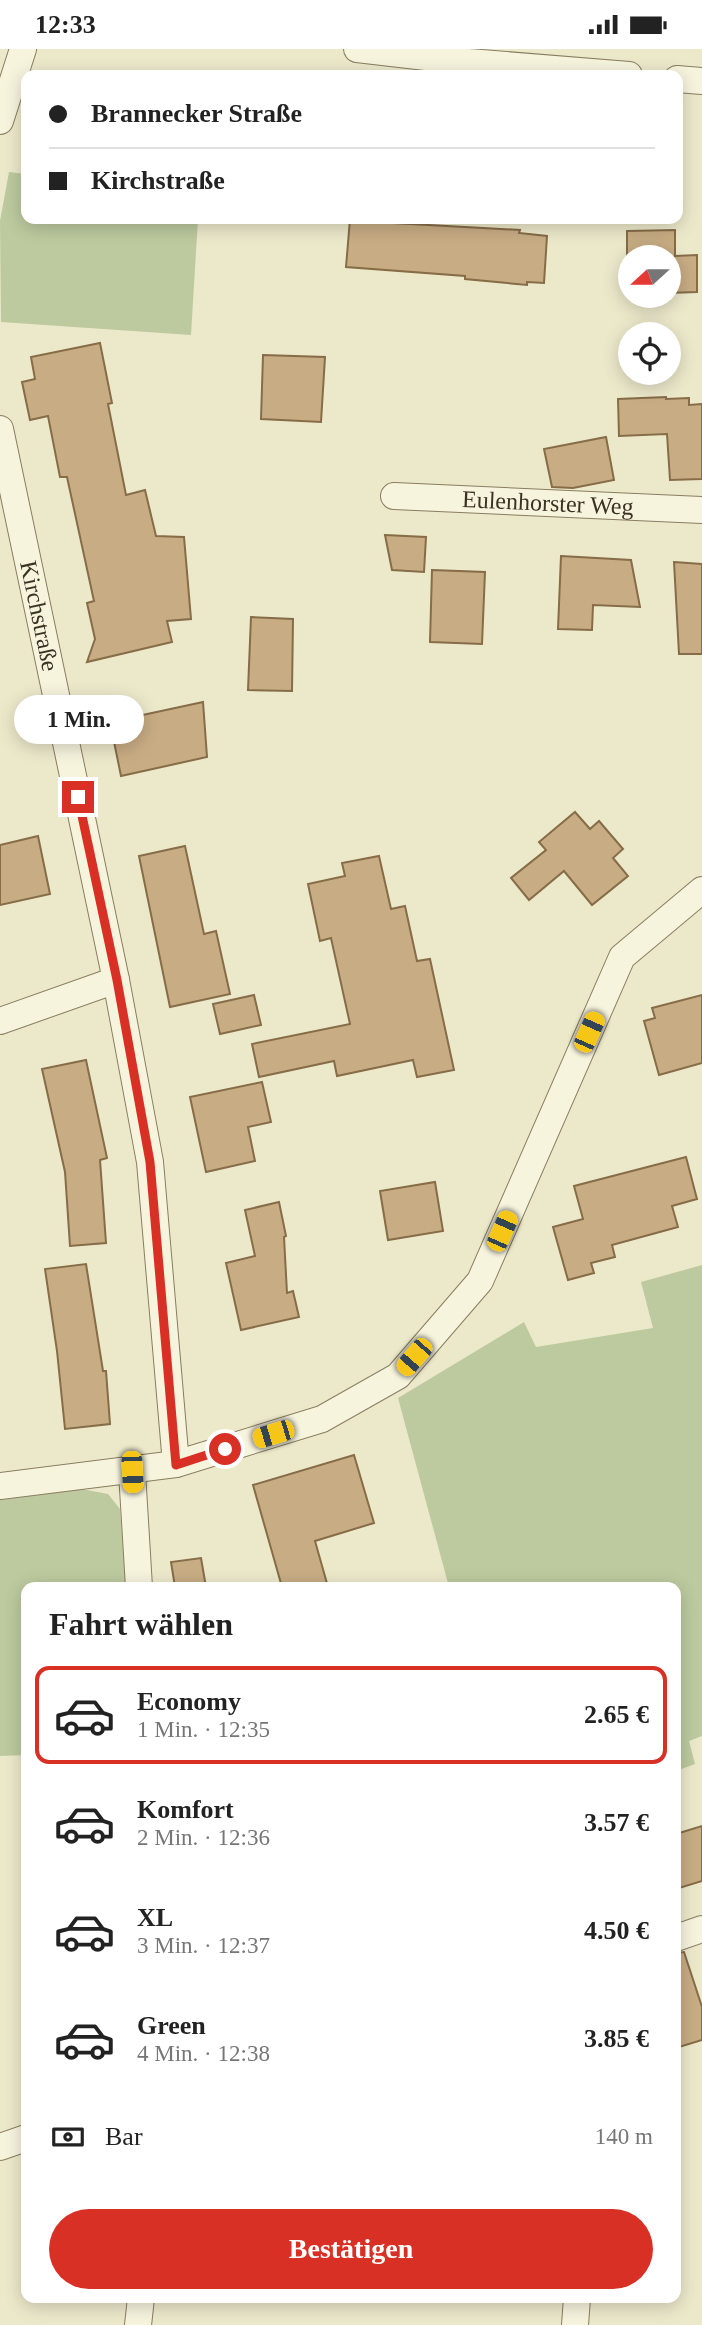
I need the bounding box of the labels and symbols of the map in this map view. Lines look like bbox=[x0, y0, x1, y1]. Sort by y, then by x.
north arrow bbox=[618, 245, 681, 308]
street label: Eulenhorster Weg bbox=[462, 486, 634, 520]
street label: Kirchstraße bbox=[15, 558, 64, 673]
callout: 1 Min. bbox=[13, 695, 143, 745]
route end bbox=[62, 781, 94, 813]
car bbox=[571, 1009, 608, 1055]
car bbox=[484, 1208, 521, 1254]
car bbox=[393, 1334, 436, 1380]
car bbox=[250, 1418, 297, 1450]
route start bbox=[209, 1433, 241, 1465]
car bbox=[121, 1450, 144, 1494]

